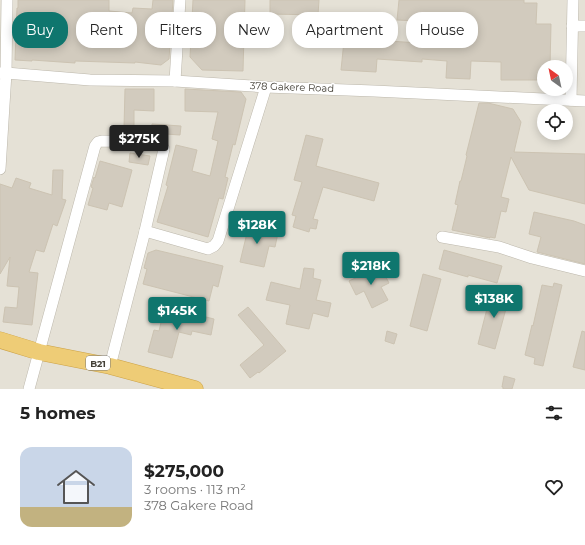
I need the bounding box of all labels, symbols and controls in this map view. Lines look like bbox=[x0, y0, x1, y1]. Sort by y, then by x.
chip: Buy bbox=[12, 12, 68, 48]
chip: Rent bbox=[76, 12, 137, 48]
chip: Filters bbox=[145, 12, 216, 48]
chip: New bbox=[224, 12, 284, 48]
chip: Apartment bbox=[292, 12, 398, 48]
chip: House bbox=[406, 12, 478, 48]
north arrow bbox=[537, 60, 573, 96]
map controls bbox=[537, 60, 573, 140]
street label: 378 Gakere Road bbox=[250, 79, 334, 95]
button: locate bbox=[537, 104, 573, 140]
pin: $275K bbox=[111, 125, 167, 159]
text: $275K bbox=[118, 130, 160, 146]
pin: $128K bbox=[229, 211, 285, 245]
text: $128K bbox=[237, 216, 277, 232]
pin: $218K bbox=[343, 252, 399, 286]
text: $218K bbox=[351, 257, 391, 273]
pin: $138K bbox=[466, 285, 522, 319]
text: $138K bbox=[474, 290, 514, 306]
pin: $145K bbox=[149, 297, 205, 331]
text: $145K bbox=[157, 302, 197, 318]
road number: B21 bbox=[86, 356, 110, 370]
icon: filters bbox=[543, 402, 565, 424]
text: 5 homes bbox=[20, 403, 96, 423]
text: $275,000 bbox=[144, 461, 224, 481]
icon: home bbox=[52, 463, 100, 511]
icon: heart bbox=[543, 476, 565, 498]
text: 3 rooms · 113 m² bbox=[144, 481, 246, 497]
text: 378 Gakere Road bbox=[144, 497, 254, 513]

